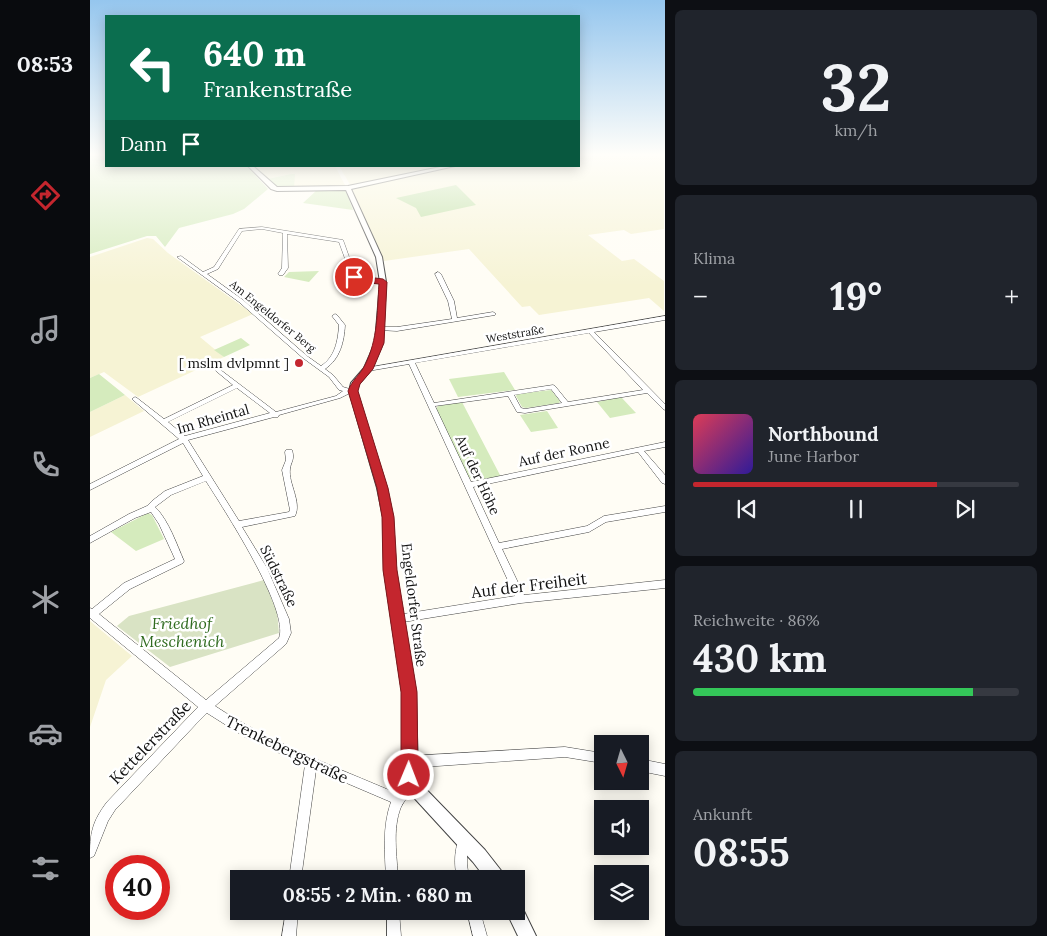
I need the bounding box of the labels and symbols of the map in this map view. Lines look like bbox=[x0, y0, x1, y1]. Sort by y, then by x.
pin bbox=[333, 256, 375, 298]
street label: Am Engeldorfer Berg bbox=[226, 276, 320, 356]
street label: Weststraße bbox=[485, 322, 545, 346]
place label: [ mslm dvlpmnt ] bbox=[179, 354, 289, 372]
marker: [ mslm dvlpmnt ] bbox=[293, 357, 305, 369]
street label: Im Rheintal bbox=[175, 400, 251, 438]
street label: Auf der Höhe bbox=[451, 431, 505, 518]
street label: Auf der Ronne bbox=[516, 433, 612, 471]
street label: Südstraße bbox=[256, 542, 302, 610]
street label: Engeldorfer Straße bbox=[397, 542, 431, 668]
street label: Auf der Freiheit bbox=[469, 568, 589, 602]
park label: Friedhof Meschenich bbox=[139, 613, 225, 651]
street label: Kettelerstraße bbox=[105, 696, 195, 788]
street label: Trenkebergstraße bbox=[222, 711, 352, 788]
north arrow bbox=[594, 735, 649, 790]
position arrow bbox=[382, 748, 434, 800]
speed limit sign: 40 bbox=[105, 855, 170, 920]

